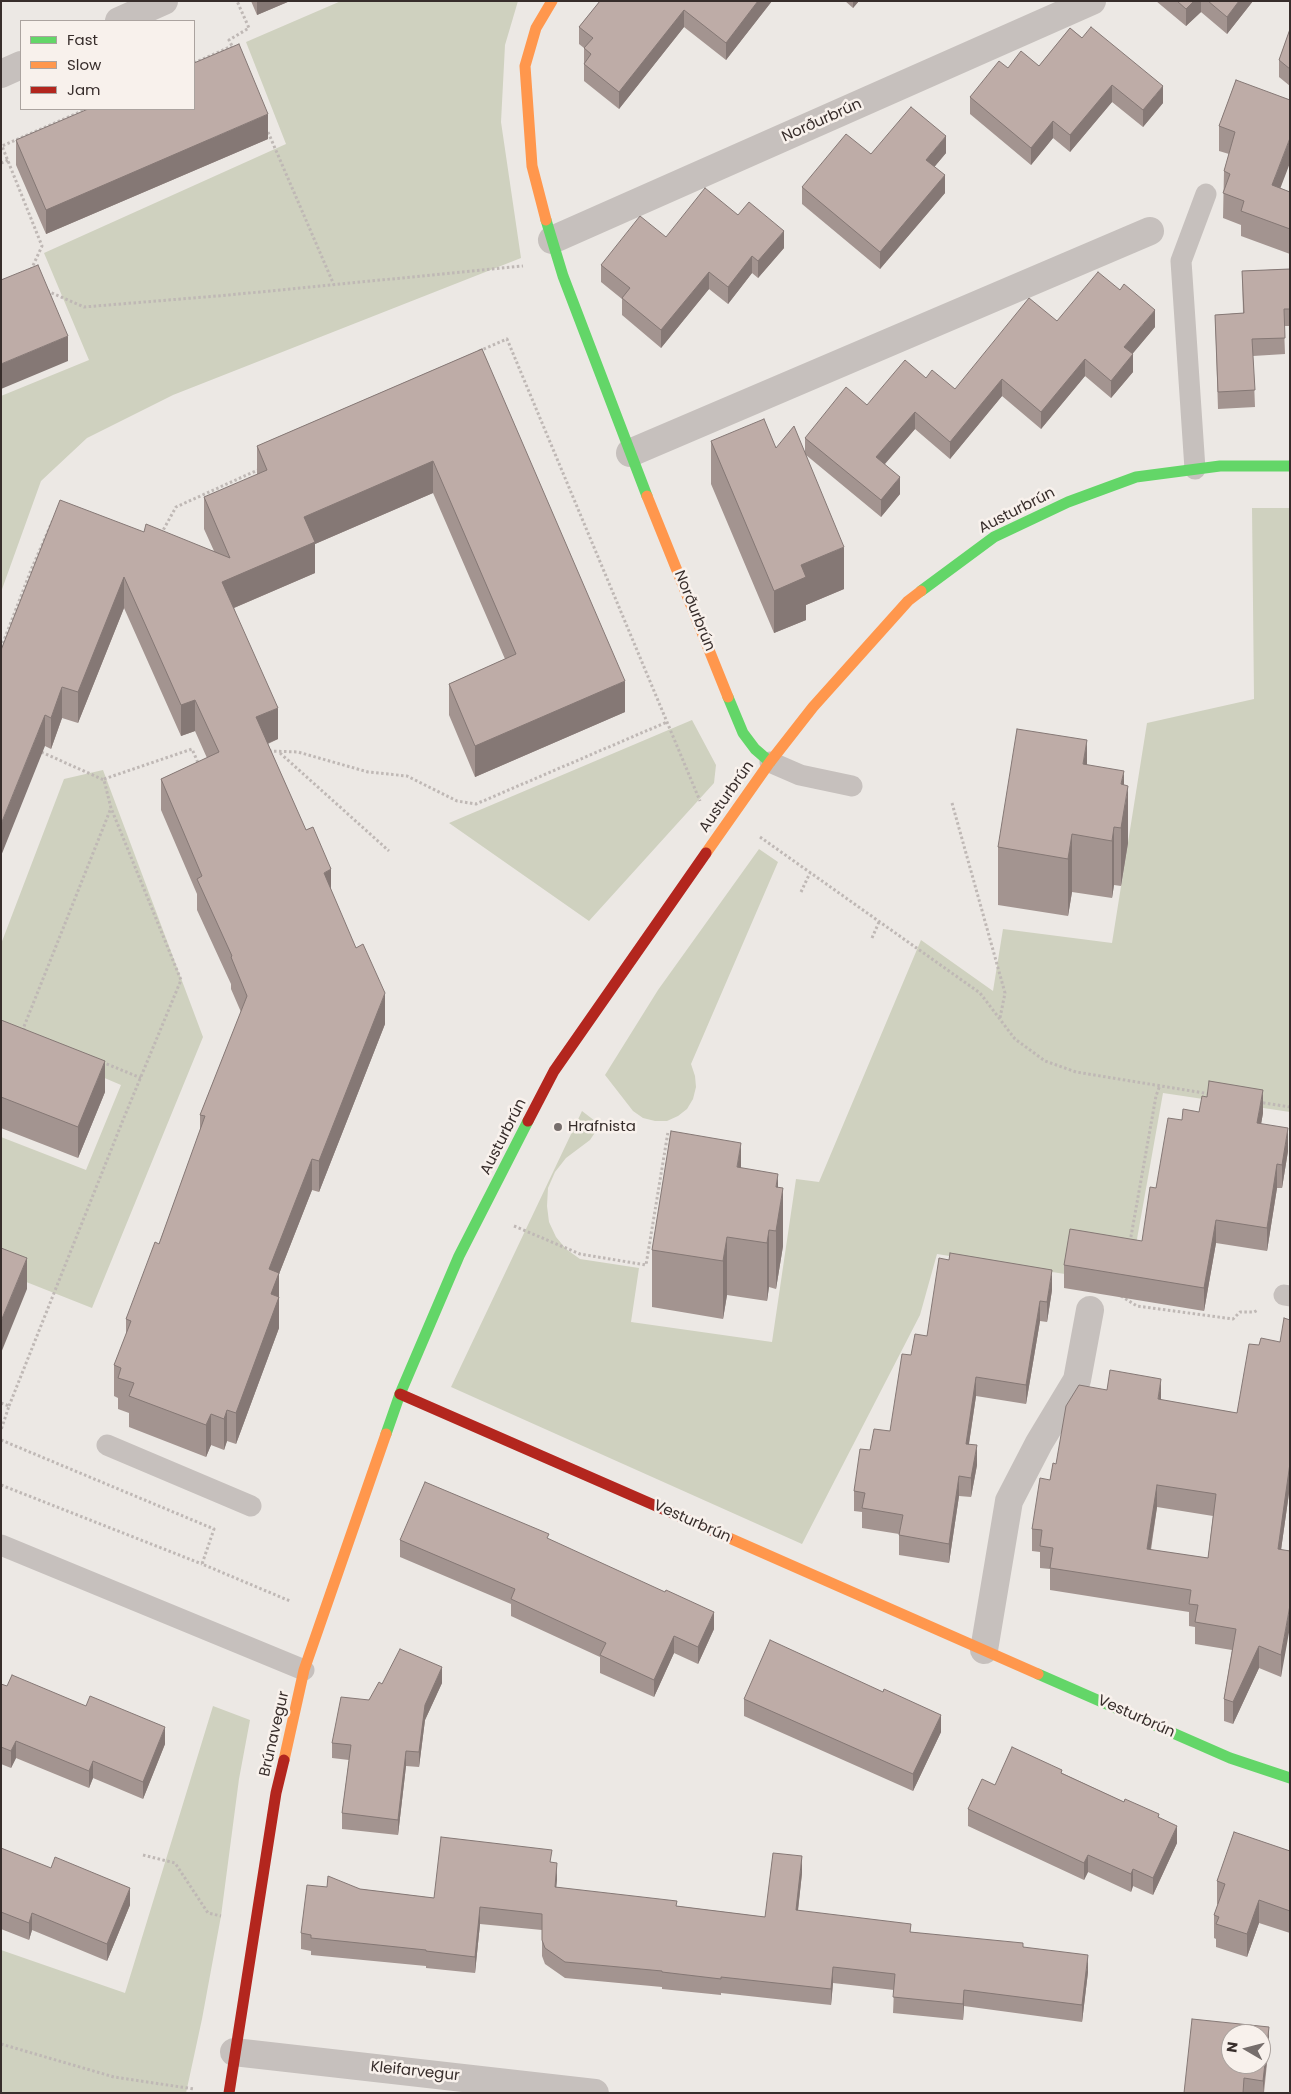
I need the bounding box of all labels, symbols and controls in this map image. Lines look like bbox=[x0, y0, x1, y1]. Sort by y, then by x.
legend bbox=[20, 20, 195, 110]
text: Fast bbox=[67, 29, 98, 50]
text: Slow bbox=[67, 54, 101, 75]
text: Jam bbox=[67, 79, 101, 100]
street label: Norðurbrún bbox=[779, 95, 865, 147]
street label: Austurbrún bbox=[976, 484, 1058, 538]
street label: Norðurbrún bbox=[670, 568, 718, 654]
street label: Austurbrún bbox=[696, 758, 758, 836]
street label: Austurbrún bbox=[477, 1096, 531, 1178]
place label: Hrafnista bbox=[568, 1118, 636, 1136]
marker: Hrafnista bbox=[552, 1121, 564, 1133]
street label: Vesturbrún bbox=[650, 1497, 734, 1547]
street label: Brúnavegur bbox=[256, 1690, 294, 1778]
street label: Vesturbrún bbox=[1094, 1692, 1178, 1742]
north arrow bbox=[1221, 2024, 1271, 2074]
text: N bbox=[1222, 2040, 1243, 2054]
street label: Kleifarvegur bbox=[370, 2058, 460, 2086]

